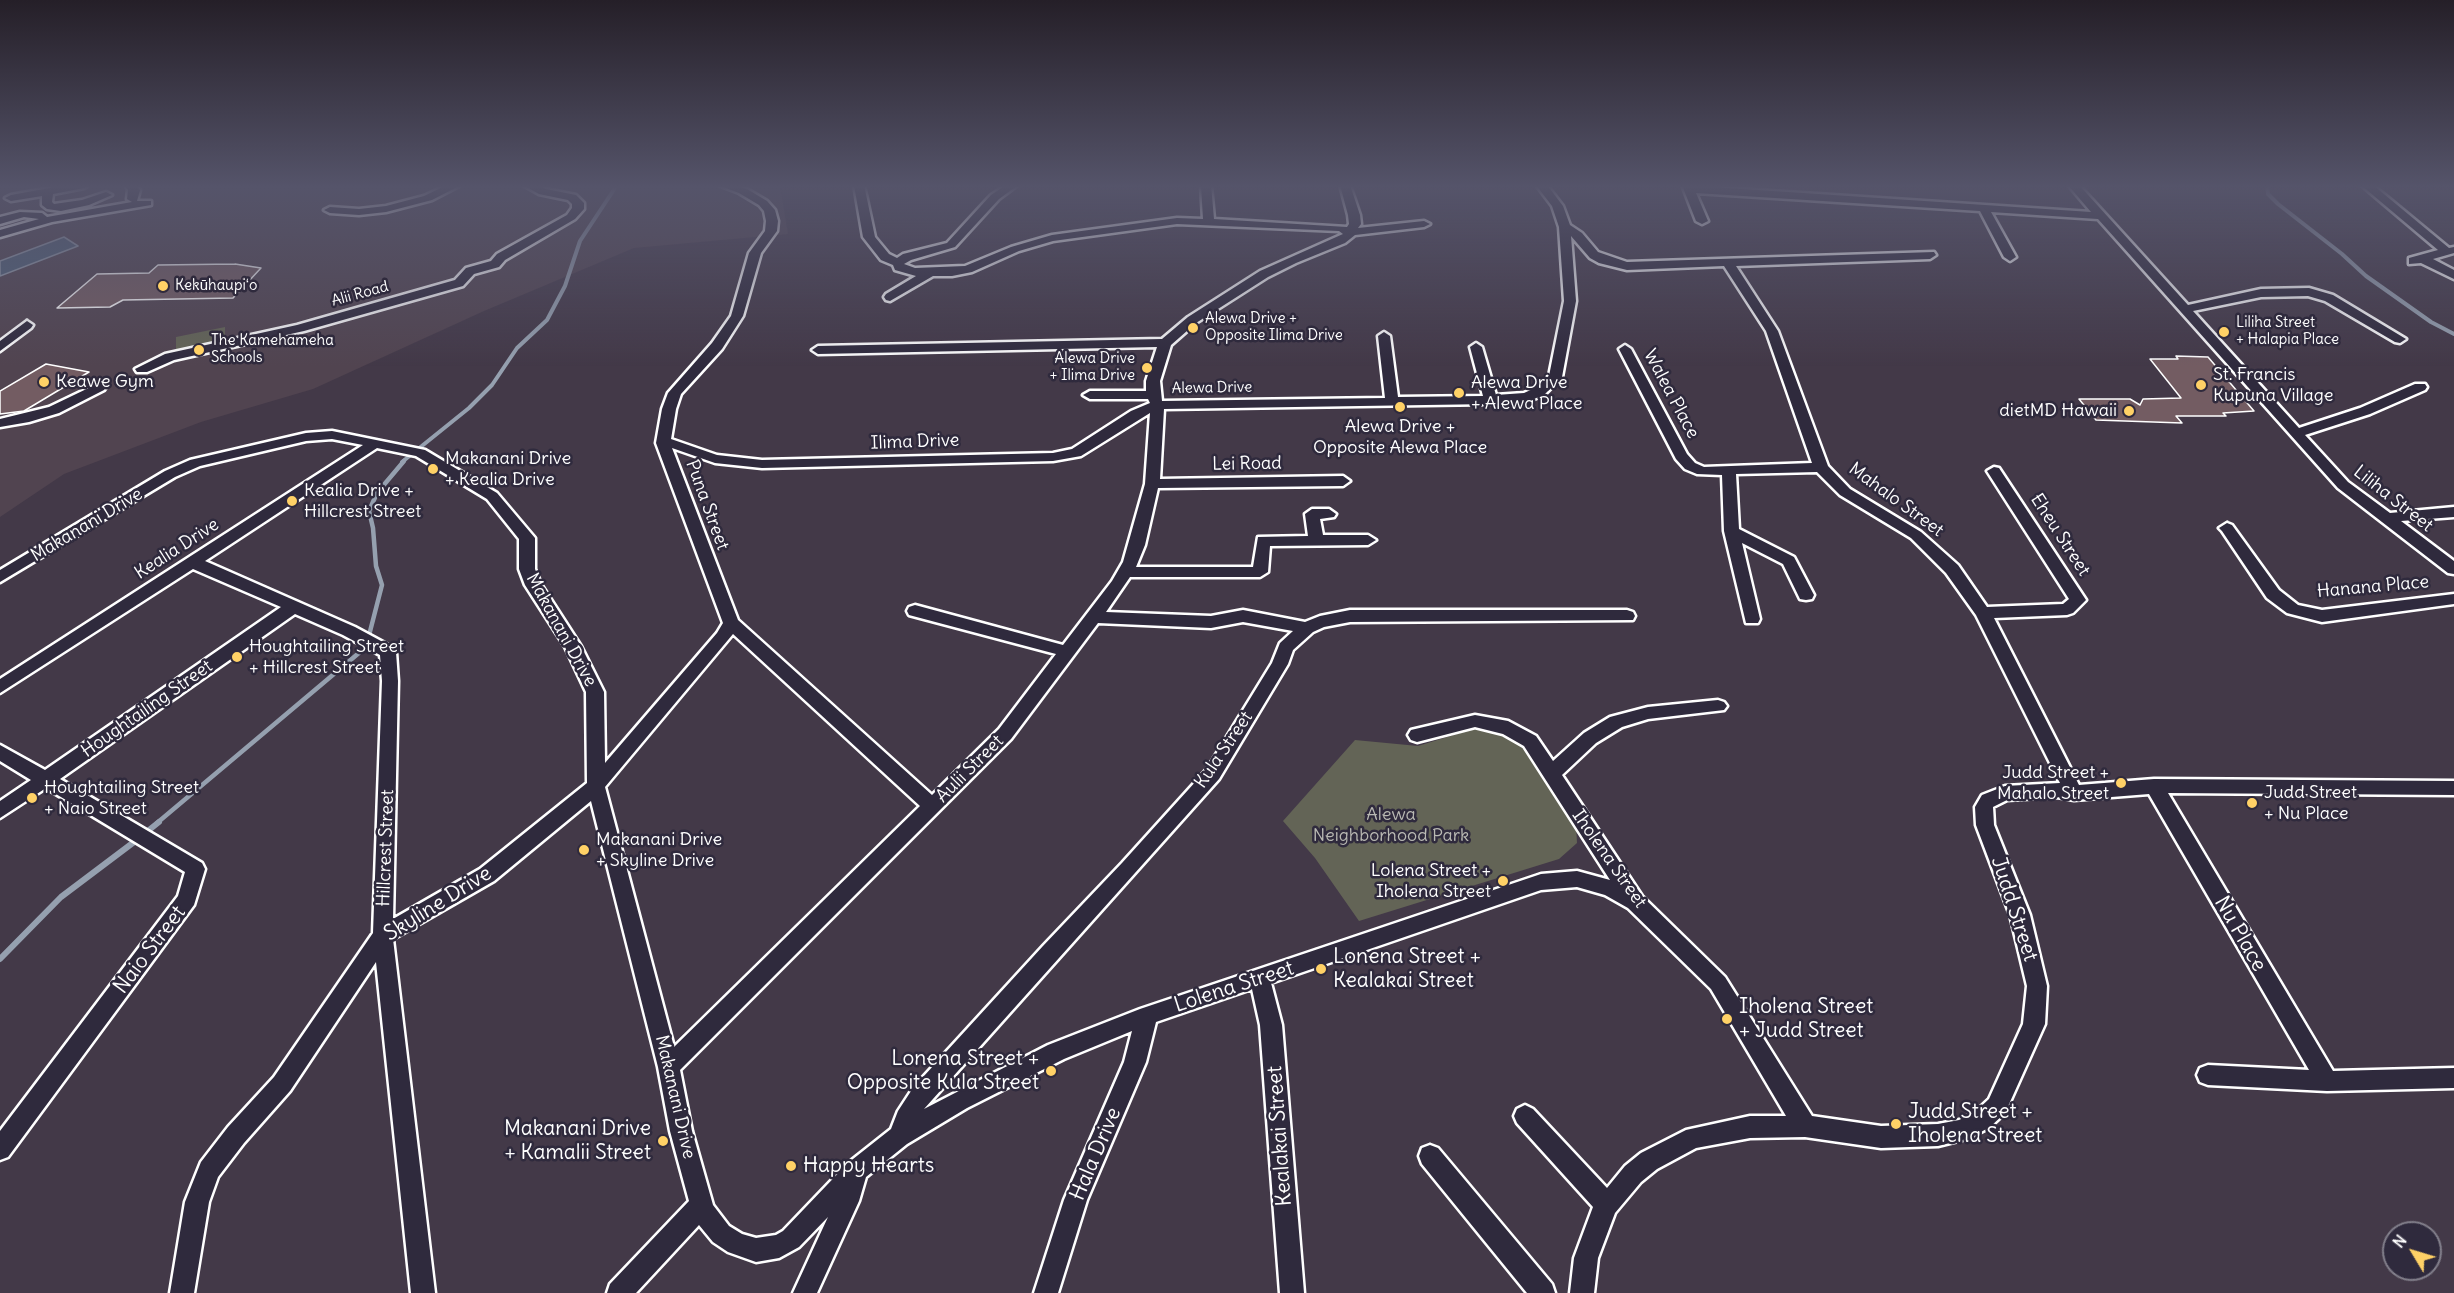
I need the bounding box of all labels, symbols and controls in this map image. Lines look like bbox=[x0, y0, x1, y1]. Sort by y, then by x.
place label: Kekūhaupiʻo bbox=[175, 277, 258, 295]
street label: Alii Road bbox=[329, 278, 391, 310]
marker: Kekūhaupiʻo bbox=[156, 279, 170, 293]
place label: Alewa Drive + Opposite Ilima Drive bbox=[1205, 310, 1343, 345]
place label: Liliha Street + Halapia Place bbox=[2236, 314, 2339, 349]
marker: Alewa Drive + Opposite Ilima Drive bbox=[1186, 321, 1200, 335]
marker: Liliha Street + Halapia Place bbox=[2217, 325, 2231, 339]
place label: The Kamehameha Schools bbox=[211, 332, 334, 367]
marker: The Kamehameha Schools bbox=[192, 343, 206, 357]
street label: Walea Place bbox=[1638, 346, 1704, 442]
place label: Alewa Drive + Ilima Drive bbox=[1049, 350, 1135, 385]
marker: Alewa Drive + Ilima Drive bbox=[1140, 361, 1154, 375]
place label: St. Francis Kupuna Village bbox=[2213, 364, 2333, 406]
place label: Keawe Gym bbox=[56, 371, 154, 393]
place label: Alewa Drive + Alewa Place bbox=[1471, 372, 1582, 415]
marker: Keawe Gym bbox=[37, 375, 51, 389]
street label: Alewa Drive bbox=[1172, 378, 1252, 398]
marker: St. Francis Kupuna Village bbox=[2194, 378, 2208, 392]
marker: Alewa Drive + Alewa Place bbox=[1452, 386, 1466, 400]
marker: Alewa Drive + Opposite Alewa Place bbox=[1393, 400, 1407, 414]
place label: dietMD Hawaii bbox=[1999, 400, 2117, 422]
marker: dietMD Hawaii bbox=[2122, 404, 2136, 418]
place label: Alewa Drive + Opposite Alewa Place bbox=[1313, 416, 1487, 458]
street label: Ilima Drive bbox=[870, 430, 960, 454]
place label: Makanani Drive + Kealia Drive bbox=[445, 448, 571, 490]
street label: Lei Road bbox=[1212, 453, 1282, 475]
street label: Puna Street bbox=[681, 457, 733, 553]
street label: Mahalo Street bbox=[1844, 458, 1948, 542]
street label: Liliha Street bbox=[2349, 461, 2437, 537]
marker: Makanani Drive + Kealia Drive bbox=[426, 462, 440, 476]
place label: Kealia Drive + Hillcrest Street bbox=[304, 480, 421, 522]
street label: Makanani Drive bbox=[27, 483, 147, 567]
street label: Eheu Street bbox=[2025, 490, 2095, 580]
marker: Kealia Drive + Hillcrest Street bbox=[285, 494, 299, 508]
street label: Kealia Drive bbox=[131, 514, 223, 584]
street label: Makanani Drive bbox=[521, 570, 601, 690]
street label: Hanana Place bbox=[2316, 571, 2430, 603]
place label: Houghtailing Street + Hillcrest Street bbox=[249, 636, 404, 678]
marker: Houghtailing Street + Hillcrest Street bbox=[230, 650, 244, 664]
street label: Houghtailing Street bbox=[77, 656, 217, 762]
street label: Kula Street bbox=[1190, 707, 1258, 793]
street label: Aulii Street bbox=[932, 731, 1008, 807]
place label: Judd Street + Mahalo Street bbox=[1997, 762, 2109, 804]
marker: Judd Street + Mahalo Street bbox=[2114, 776, 2128, 790]
place label: Houghtailing Street + Naio Street bbox=[44, 777, 199, 820]
place label: Judd Street + Nu Place bbox=[2264, 782, 2357, 824]
street label: Hillcrest Street bbox=[373, 789, 399, 907]
marker: Houghtailing Street + Naio Street bbox=[25, 791, 39, 805]
marker: Judd Street + Nu Place bbox=[2245, 796, 2259, 810]
park label: Alewa Neighborhood Park bbox=[1313, 804, 1469, 846]
street label: Iholena Street bbox=[1567, 806, 1651, 912]
place label: Makanani Drive + Skyline Drive bbox=[596, 829, 722, 872]
marker: Makanani Drive + Skyline Drive bbox=[577, 843, 591, 857]
street label: Judd Street bbox=[1985, 853, 2043, 965]
place label: Lolena Street + Iholena Street bbox=[1371, 860, 1491, 902]
street label: Skyline Drive bbox=[380, 861, 496, 947]
marker: Lolena Street + Iholena Street bbox=[1496, 874, 1510, 888]
street label: Nu Place bbox=[2208, 892, 2272, 976]
street label: Naio Street bbox=[109, 901, 191, 999]
place label: Lonena Street + Kealakai Street bbox=[1333, 944, 1481, 994]
street label: Lolena Street bbox=[1171, 956, 1297, 1018]
marker: Lonena Street + Kealakai Street bbox=[1314, 962, 1328, 976]
place label: Iholena Street + Judd Street bbox=[1739, 994, 1873, 1044]
marker: Iholena Street + Judd Street bbox=[1720, 1012, 1734, 1026]
street label: Makanani Drive bbox=[650, 1033, 700, 1161]
place label: Lonena Street + Opposite Kula Street bbox=[847, 1046, 1039, 1096]
marker: Lonena Street + Opposite Kula Street bbox=[1044, 1064, 1058, 1078]
street label: Kealakai Street bbox=[1263, 1065, 1297, 1207]
place label: Judd Street + Iholena Street bbox=[1908, 1099, 2042, 1149]
street label: Hala Drive bbox=[1065, 1104, 1127, 1204]
place label: Makanani Drive + Kamalii Street bbox=[504, 1116, 651, 1166]
marker: Judd Street + Iholena Street bbox=[1889, 1117, 1903, 1131]
marker: Makanani Drive + Kamalii Street bbox=[656, 1134, 670, 1148]
place label: Happy Hearts bbox=[803, 1153, 934, 1179]
marker: Happy Hearts bbox=[784, 1159, 798, 1173]
north arrow bbox=[2382, 1221, 2442, 1281]
text: N bbox=[2388, 1231, 2411, 1252]

